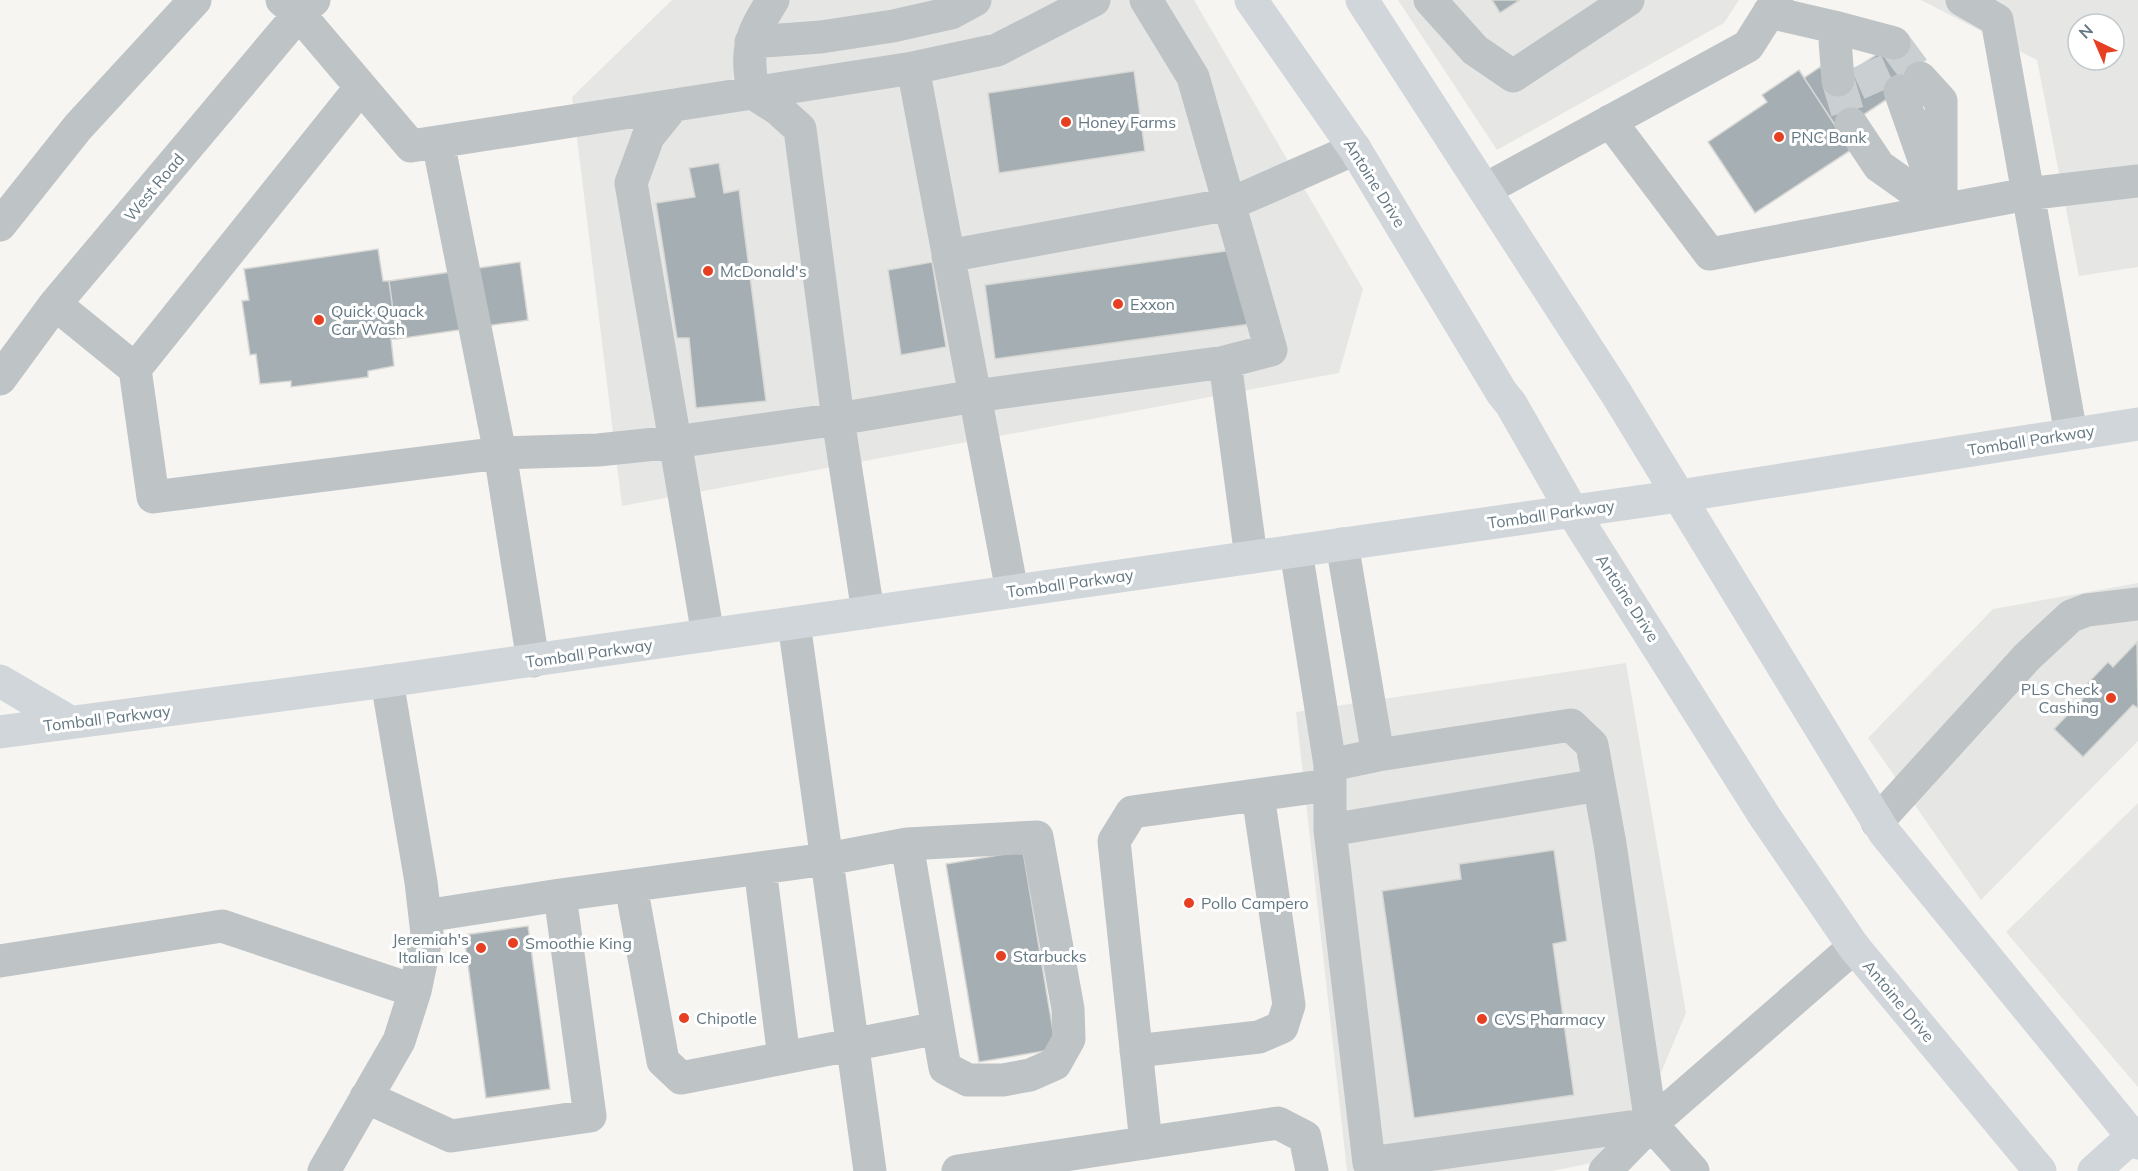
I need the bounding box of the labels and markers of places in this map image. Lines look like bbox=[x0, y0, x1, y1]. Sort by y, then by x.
place label: Honey Farms bbox=[1078, 112, 1176, 132]
marker: Honey Farms bbox=[1059, 115, 1073, 129]
place label: PNC Bank bbox=[1791, 127, 1867, 147]
marker: PNC Bank bbox=[1772, 130, 1786, 144]
place label: McDonald's bbox=[720, 261, 807, 281]
marker: McDonald's bbox=[701, 264, 715, 278]
place label: Exxon bbox=[1130, 294, 1175, 314]
marker: Exxon bbox=[1111, 297, 1125, 311]
place label: Quick Quack Car Wash bbox=[331, 301, 425, 339]
marker: Quick Quack Car Wash bbox=[312, 313, 326, 327]
place label: PLS Check Cashing bbox=[2021, 679, 2100, 717]
marker: PLS Check Cashing bbox=[2104, 691, 2118, 705]
place label: Pollo Campero bbox=[1201, 893, 1309, 913]
marker: Pollo Campero bbox=[1182, 896, 1196, 910]
place label: Jeremiah's Italian Ice bbox=[392, 929, 469, 967]
place label: Smoothie King bbox=[525, 933, 632, 953]
marker: Smoothie King bbox=[506, 936, 520, 950]
marker: Jeremiah's Italian Ice bbox=[474, 941, 488, 955]
place label: Starbucks bbox=[1013, 946, 1087, 966]
marker: Starbucks bbox=[994, 949, 1008, 963]
place label: Chipotle bbox=[696, 1008, 757, 1028]
place label: CVS Pharmacy bbox=[1494, 1009, 1606, 1029]
marker: Chipotle bbox=[677, 1011, 691, 1025]
marker: CVS Pharmacy bbox=[1475, 1012, 1489, 1026]

